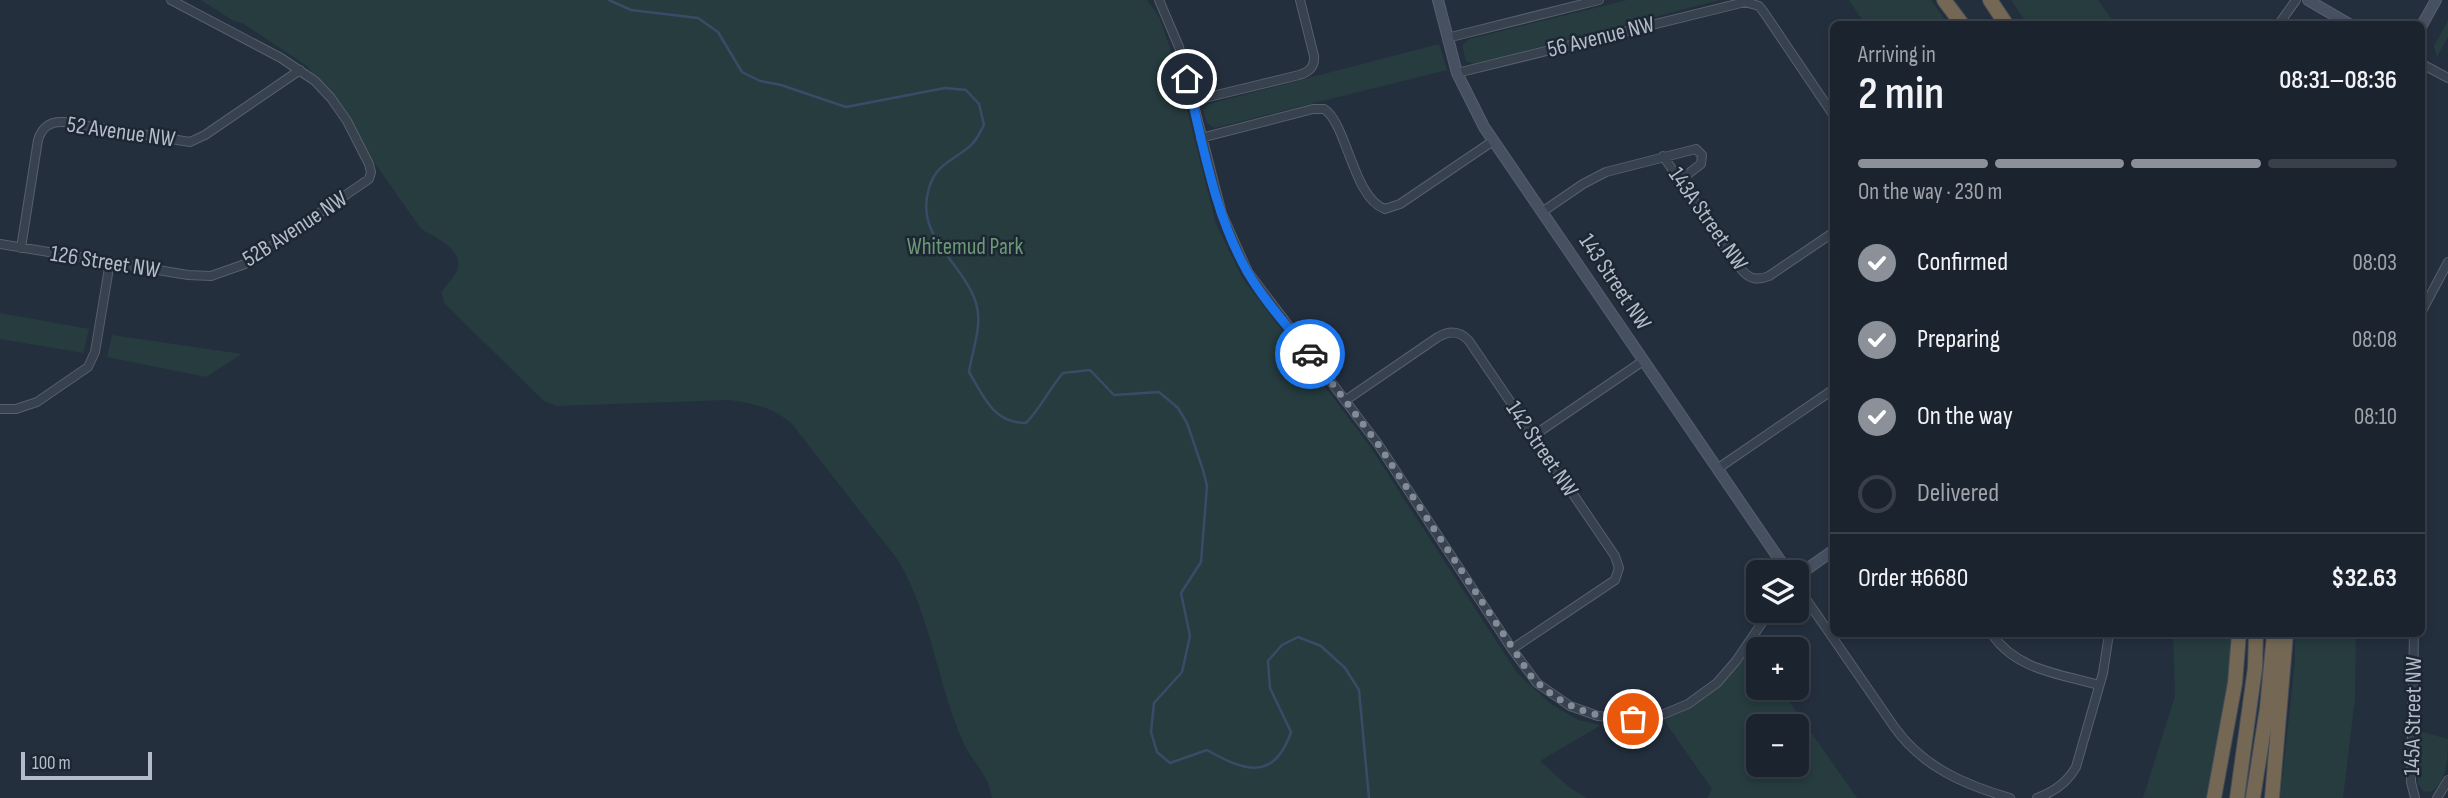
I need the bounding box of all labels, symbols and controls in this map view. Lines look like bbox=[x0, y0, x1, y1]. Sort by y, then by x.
street label: 56 Avenue NW bbox=[1544, 10, 1658, 64]
text: Arriving in bbox=[1858, 41, 1936, 69]
pin bbox=[1157, 49, 1217, 109]
icon: home bbox=[1168, 60, 1206, 98]
text: 08:31–08:36 bbox=[2279, 65, 2397, 96]
text: 2 min bbox=[1858, 67, 1944, 122]
street label: 52 Avenue NW bbox=[65, 111, 177, 153]
street label: 143A Street NW bbox=[1662, 162, 1754, 276]
text: On the way · 230 m bbox=[1858, 178, 2002, 206]
street label: 52B Avenue NW bbox=[237, 185, 353, 273]
street label: 143 Street NW bbox=[1573, 229, 1657, 335]
park label: Whitemud Park bbox=[907, 233, 1023, 261]
street label: 126 Street NW bbox=[48, 240, 162, 284]
icon: check bbox=[1858, 244, 1896, 282]
text: Confirmed bbox=[1917, 247, 2008, 278]
text: 08:03 bbox=[2352, 249, 2397, 277]
courier bbox=[1275, 319, 1345, 389]
icon: check bbox=[1858, 321, 1896, 359]
text: Preparing bbox=[1917, 324, 2000, 355]
text: 08:08 bbox=[2352, 326, 2397, 354]
icon: car bbox=[1291, 335, 1329, 373]
street label: 142 Street NW bbox=[1500, 396, 1584, 502]
icon: check bbox=[1858, 398, 1896, 436]
text: On the way bbox=[1917, 401, 2013, 432]
text: 08:10 bbox=[2354, 403, 2397, 431]
text: Delivered bbox=[1917, 478, 1999, 509]
map controls bbox=[1746, 560, 1809, 777]
button: layers bbox=[1746, 560, 1809, 623]
text: Order #6680 bbox=[1858, 563, 1968, 594]
text: $32.63 bbox=[2331, 563, 2397, 594]
button: + bbox=[1746, 637, 1809, 700]
street label: 145A Street NW bbox=[2398, 656, 2428, 776]
pin bbox=[1603, 689, 1663, 749]
icon: bag bbox=[1614, 700, 1652, 738]
button: − bbox=[1746, 714, 1809, 777]
scale bar bbox=[21, 749, 152, 781]
text: 100 m bbox=[32, 752, 71, 775]

